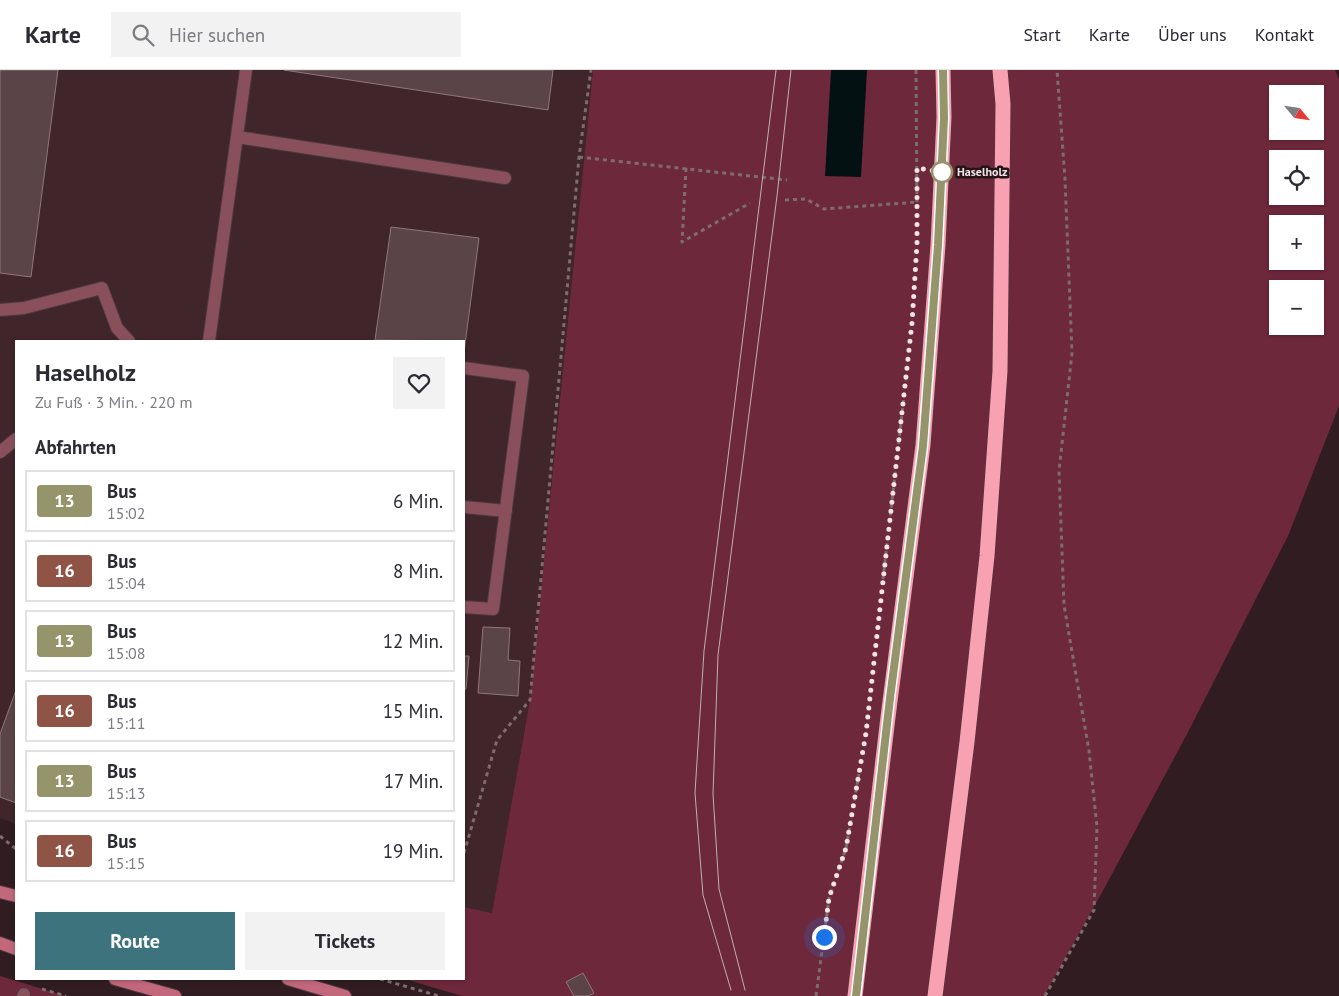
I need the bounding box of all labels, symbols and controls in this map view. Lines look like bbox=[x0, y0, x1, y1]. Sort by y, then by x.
search box bbox=[111, 12, 461, 57]
text: Karte bbox=[25, 19, 81, 50]
icon: search bbox=[129, 21, 157, 49]
text: Hier suchen bbox=[169, 23, 265, 47]
text: Start bbox=[1023, 23, 1061, 46]
text: Karte bbox=[1089, 23, 1130, 46]
text: Über uns bbox=[1158, 23, 1227, 46]
text: Kontakt bbox=[1255, 23, 1314, 46]
north arrow bbox=[1269, 85, 1324, 140]
map controls bbox=[1269, 85, 1324, 335]
button: locate bbox=[1269, 150, 1324, 205]
marker: Haselholz bbox=[931, 161, 953, 183]
place label: Haselholz bbox=[957, 164, 1008, 179]
button: + bbox=[1269, 215, 1324, 270]
button: − bbox=[1269, 280, 1324, 335]
text: Haselholz bbox=[35, 357, 136, 388]
button: heart bbox=[393, 357, 445, 409]
text: Zu Fuß · 3 Min. · 220 m bbox=[35, 392, 193, 412]
text: Abfahrten bbox=[35, 435, 116, 459]
text: Bus bbox=[107, 479, 136, 503]
text: 13 bbox=[54, 489, 75, 512]
text: 6 Min. bbox=[393, 489, 443, 513]
text: 15:02 bbox=[107, 503, 145, 523]
text: Bus bbox=[107, 549, 136, 573]
text: 16 bbox=[54, 559, 75, 582]
text: 8 Min. bbox=[393, 559, 443, 583]
text: 15:04 bbox=[107, 573, 145, 593]
text: Bus bbox=[107, 619, 136, 643]
text: 13 bbox=[54, 629, 75, 652]
text: 12 Min. bbox=[383, 629, 443, 653]
text: 15:08 bbox=[107, 643, 145, 663]
text: Bus bbox=[107, 689, 136, 713]
text: 16 bbox=[54, 699, 75, 722]
text: 15 Min. bbox=[383, 699, 443, 723]
text: 15:11 bbox=[107, 713, 145, 733]
text: Bus bbox=[107, 759, 136, 783]
text: 13 bbox=[54, 769, 75, 792]
text: 17 Min. bbox=[384, 769, 443, 793]
text: 15:13 bbox=[107, 783, 145, 803]
text: Bus bbox=[107, 829, 136, 853]
text: 16 bbox=[54, 839, 75, 862]
text: 19 Min. bbox=[383, 839, 443, 863]
text: 15:15 bbox=[107, 853, 145, 873]
button: Route bbox=[35, 912, 235, 970]
button: Tickets bbox=[245, 912, 445, 970]
your location bbox=[812, 925, 837, 950]

